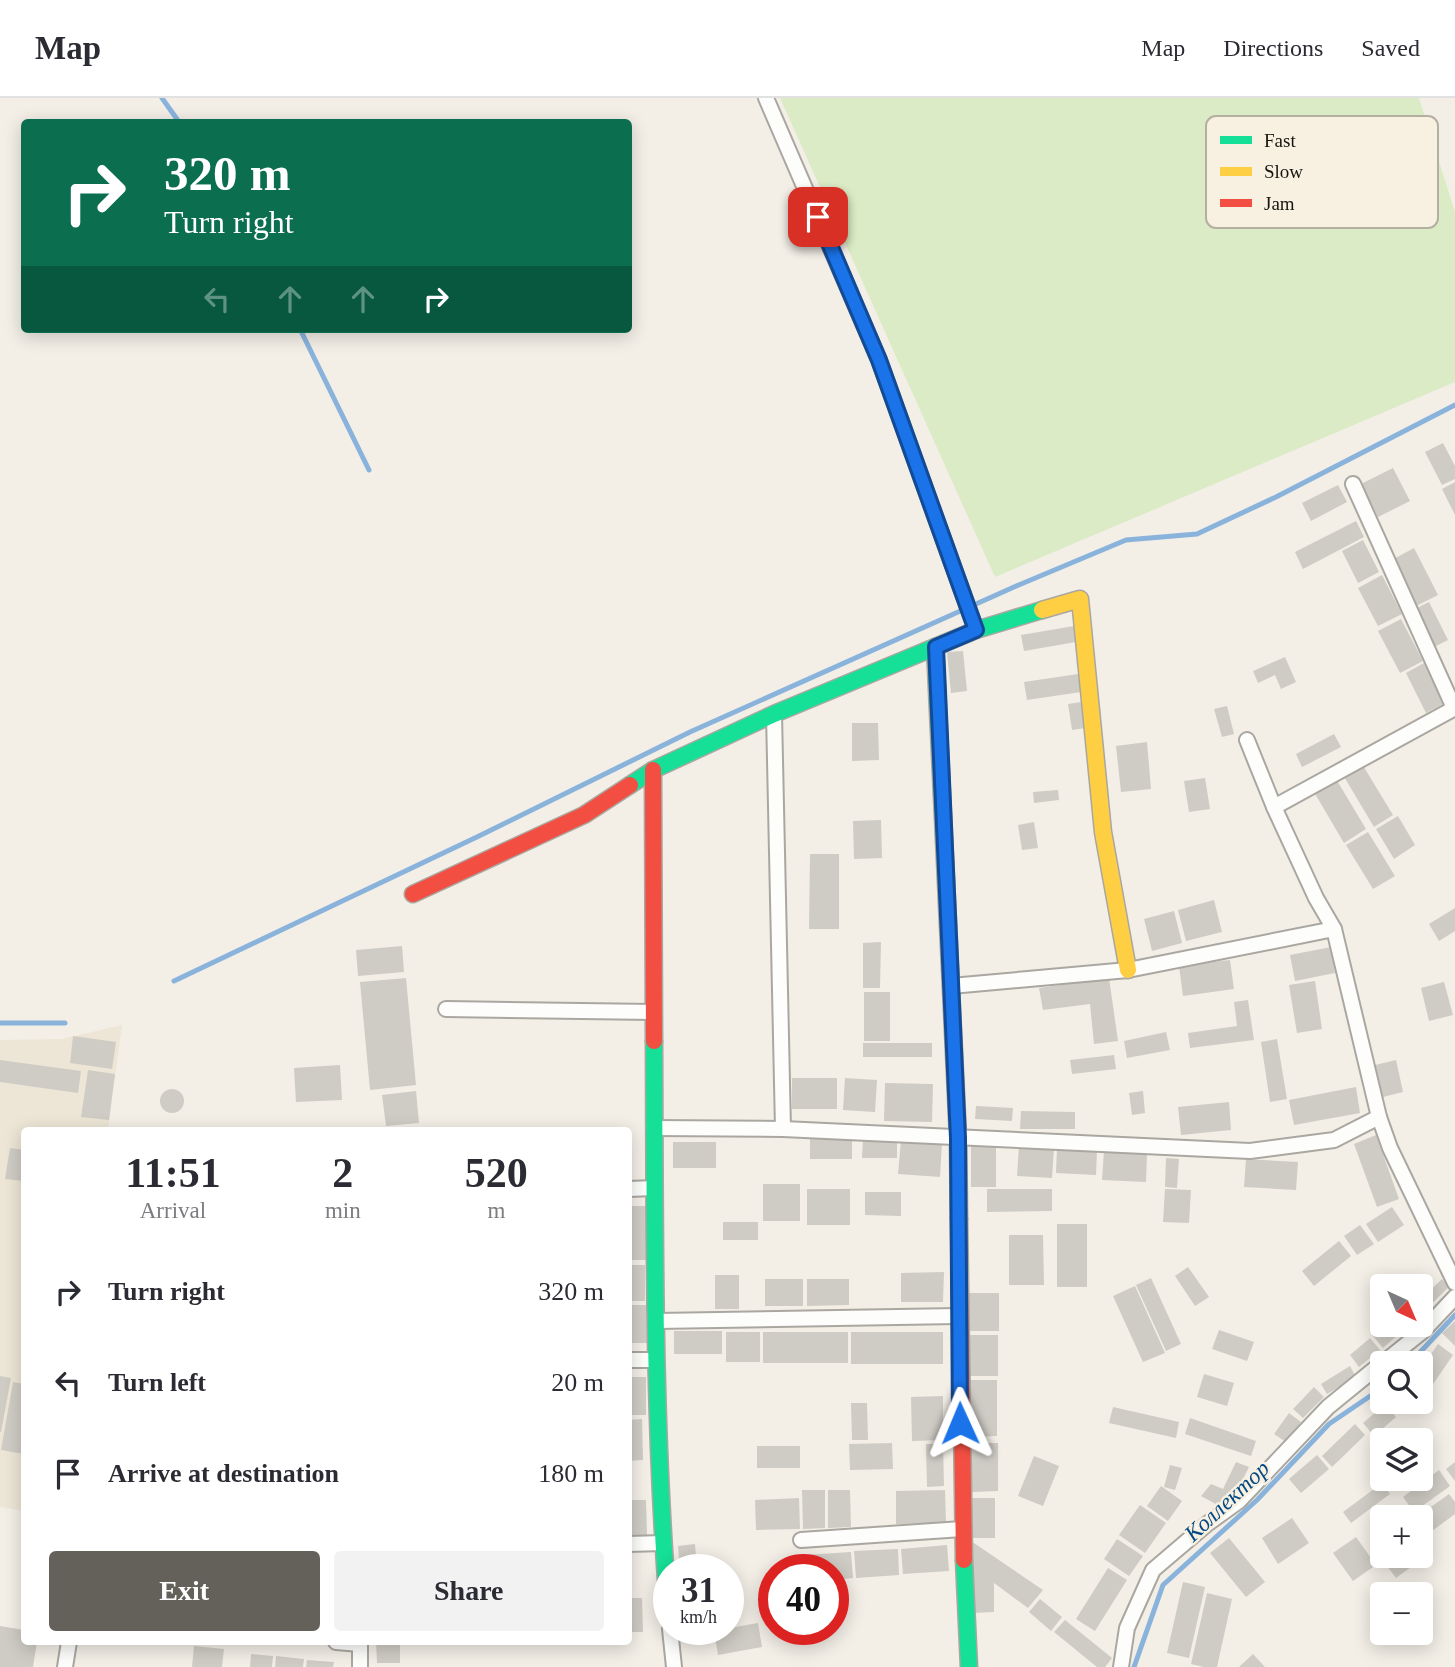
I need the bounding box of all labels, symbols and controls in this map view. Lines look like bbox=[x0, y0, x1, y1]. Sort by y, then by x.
text: Map bbox=[35, 30, 101, 66]
text: Map bbox=[1141, 35, 1185, 61]
text: Directions bbox=[1223, 35, 1323, 61]
text: Saved bbox=[1361, 35, 1420, 61]
legend bbox=[1206, 116, 1438, 228]
text: Fast bbox=[1264, 130, 1296, 151]
text: 320 m bbox=[164, 146, 291, 201]
icon: right bbox=[49, 147, 140, 238]
text: Slow bbox=[1264, 161, 1303, 182]
pin bbox=[788, 187, 848, 247]
text: Jam bbox=[1264, 193, 1295, 214]
icon: arrive bbox=[799, 198, 837, 236]
text: Turn right bbox=[164, 204, 294, 240]
icon: left bbox=[198, 280, 236, 318]
icon: ahead bbox=[271, 280, 309, 318]
icon: ahead bbox=[344, 280, 382, 318]
icon: right bbox=[417, 280, 455, 318]
text: 11:51 bbox=[125, 1150, 221, 1196]
text: 2 bbox=[332, 1150, 353, 1196]
text: 520 bbox=[465, 1150, 528, 1196]
text: Arrival bbox=[140, 1198, 206, 1223]
text: min bbox=[325, 1198, 361, 1223]
text: m bbox=[487, 1198, 505, 1223]
icon: right bbox=[49, 1273, 87, 1311]
north arrow bbox=[1370, 1274, 1433, 1337]
map controls bbox=[1370, 1274, 1433, 1645]
text: Turn right bbox=[108, 1277, 225, 1306]
text: 320 m bbox=[538, 1277, 604, 1306]
button: search bbox=[1370, 1351, 1433, 1414]
icon: left bbox=[49, 1364, 87, 1402]
text: Turn left bbox=[108, 1368, 206, 1397]
text: 20 m bbox=[551, 1368, 604, 1397]
position arrow bbox=[923, 1386, 997, 1460]
button: layers bbox=[1370, 1428, 1433, 1491]
icon: arrive bbox=[49, 1455, 87, 1493]
water label: Коллектор bbox=[1179, 1456, 1274, 1547]
text: Arrive at destination bbox=[108, 1459, 339, 1488]
text: 180 m bbox=[538, 1459, 604, 1488]
button: + bbox=[1370, 1505, 1433, 1568]
button: Exit bbox=[49, 1551, 320, 1631]
button: Share bbox=[334, 1551, 604, 1631]
speed limit sign: 40 bbox=[758, 1554, 849, 1645]
text: 31 bbox=[681, 1571, 716, 1610]
button: − bbox=[1370, 1582, 1433, 1645]
text: km/h bbox=[680, 1607, 717, 1627]

